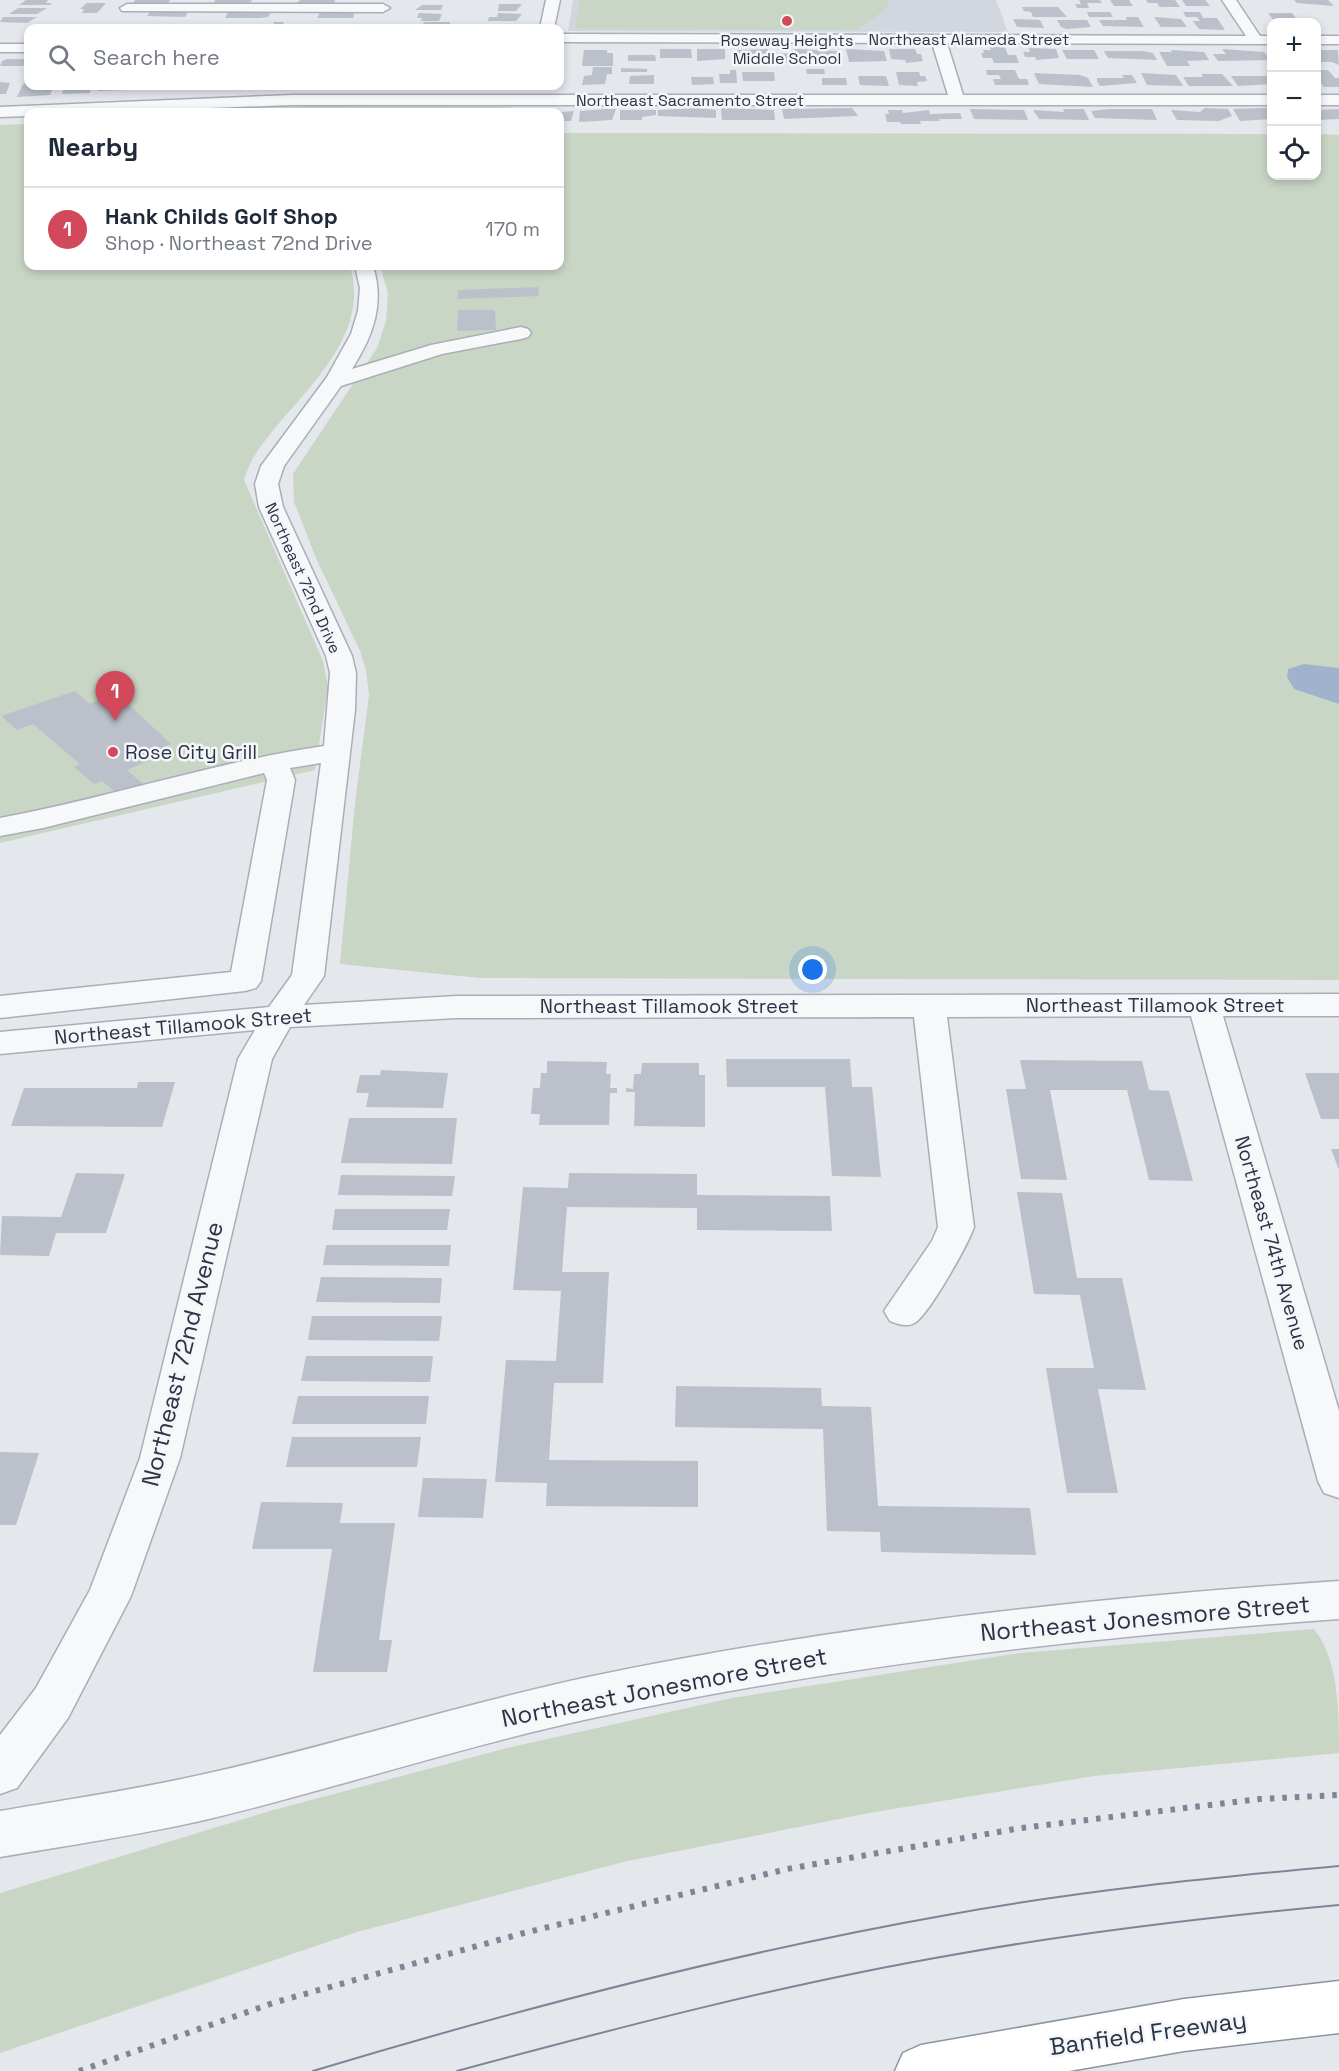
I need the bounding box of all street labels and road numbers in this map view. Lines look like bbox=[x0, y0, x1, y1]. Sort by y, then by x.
street label: Northeast Alameda Street bbox=[869, 29, 1069, 50]
street label: Northeast Sacramento Street bbox=[576, 90, 804, 111]
street label: Northeast 72nd Drive bbox=[260, 499, 346, 657]
street label: Northeast Tillamook Street bbox=[1026, 992, 1284, 1018]
street label: Northeast Tillamook Street bbox=[540, 993, 798, 1019]
street label: Northeast Tillamook Street bbox=[53, 1002, 313, 1050]
street label: Northeast 74th Avenue bbox=[1229, 1133, 1315, 1353]
street label: Northeast 72nd Avenue bbox=[134, 1218, 230, 1490]
street label: Northeast Jonesmore Street bbox=[979, 1588, 1311, 1648]
street label: Northeast Jonesmore Street bbox=[499, 1640, 829, 1734]
street label: Banfield Freeway bbox=[1047, 2004, 1249, 2062]

